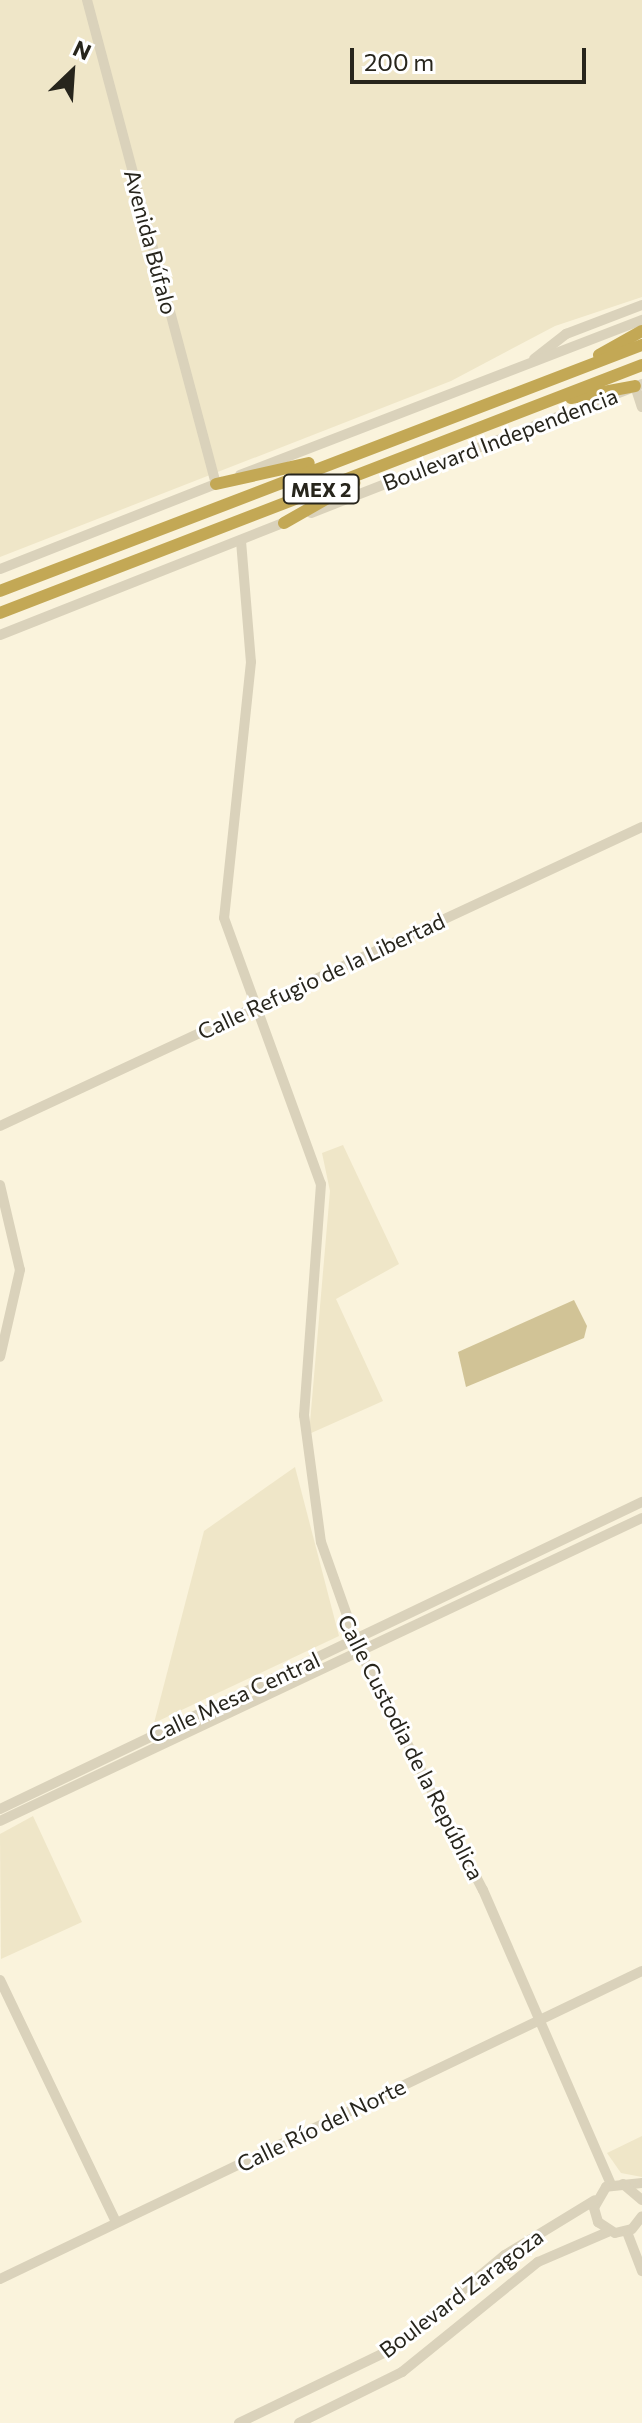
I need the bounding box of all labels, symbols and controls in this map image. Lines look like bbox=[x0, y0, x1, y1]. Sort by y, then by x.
north arrow bbox=[32, 32, 112, 112]
scale bar bbox=[354, 32, 590, 82]
text: N bbox=[69, 34, 96, 66]
text: 200 m bbox=[364, 47, 434, 76]
street label: Avenida Búfalo bbox=[119, 167, 183, 317]
street label: Boulevard Independencia bbox=[379, 382, 621, 496]
road number: MEX 2 bbox=[281, 473, 361, 505]
street label: Calle Refugio de la Libertad bbox=[193, 907, 449, 1045]
street label: Calle Custodia de la República bbox=[332, 1610, 490, 1884]
street label: Calle Mesa Central bbox=[144, 1646, 324, 1748]
street label: Calle Río del Norte bbox=[232, 2073, 410, 2177]
street label: Boulevard Zaragoza bbox=[374, 2223, 548, 2363]

